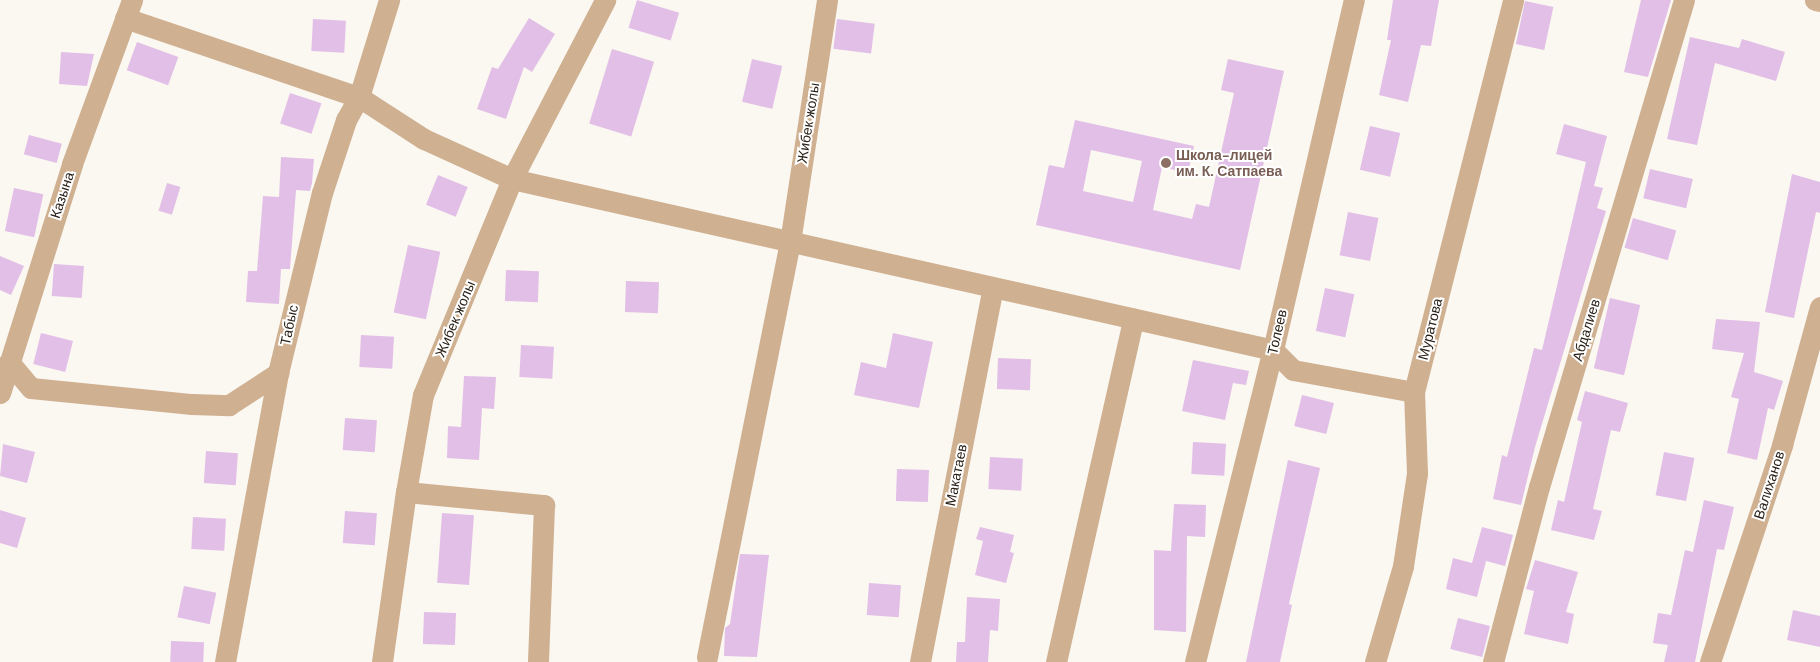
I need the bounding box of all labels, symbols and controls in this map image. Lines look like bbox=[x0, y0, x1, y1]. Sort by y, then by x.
street label: Жибек жолы bbox=[793, 82, 823, 164]
place label: Школа-лицей им. К. Сатпаева bbox=[1176, 147, 1282, 180]
marker: Школа-лицей им. К. Сатпаева bbox=[1160, 157, 1172, 169]
street label: Казына bbox=[47, 170, 77, 220]
street label: Жибек жолы bbox=[431, 278, 479, 360]
street label: Муратова bbox=[1414, 296, 1446, 362]
street label: Абдалиев bbox=[1569, 297, 1603, 363]
street label: Табыс bbox=[277, 303, 301, 347]
street label: Толеев bbox=[1264, 308, 1290, 356]
street label: Макатаев bbox=[942, 443, 970, 507]
street label: Валиханов bbox=[1750, 449, 1788, 521]

